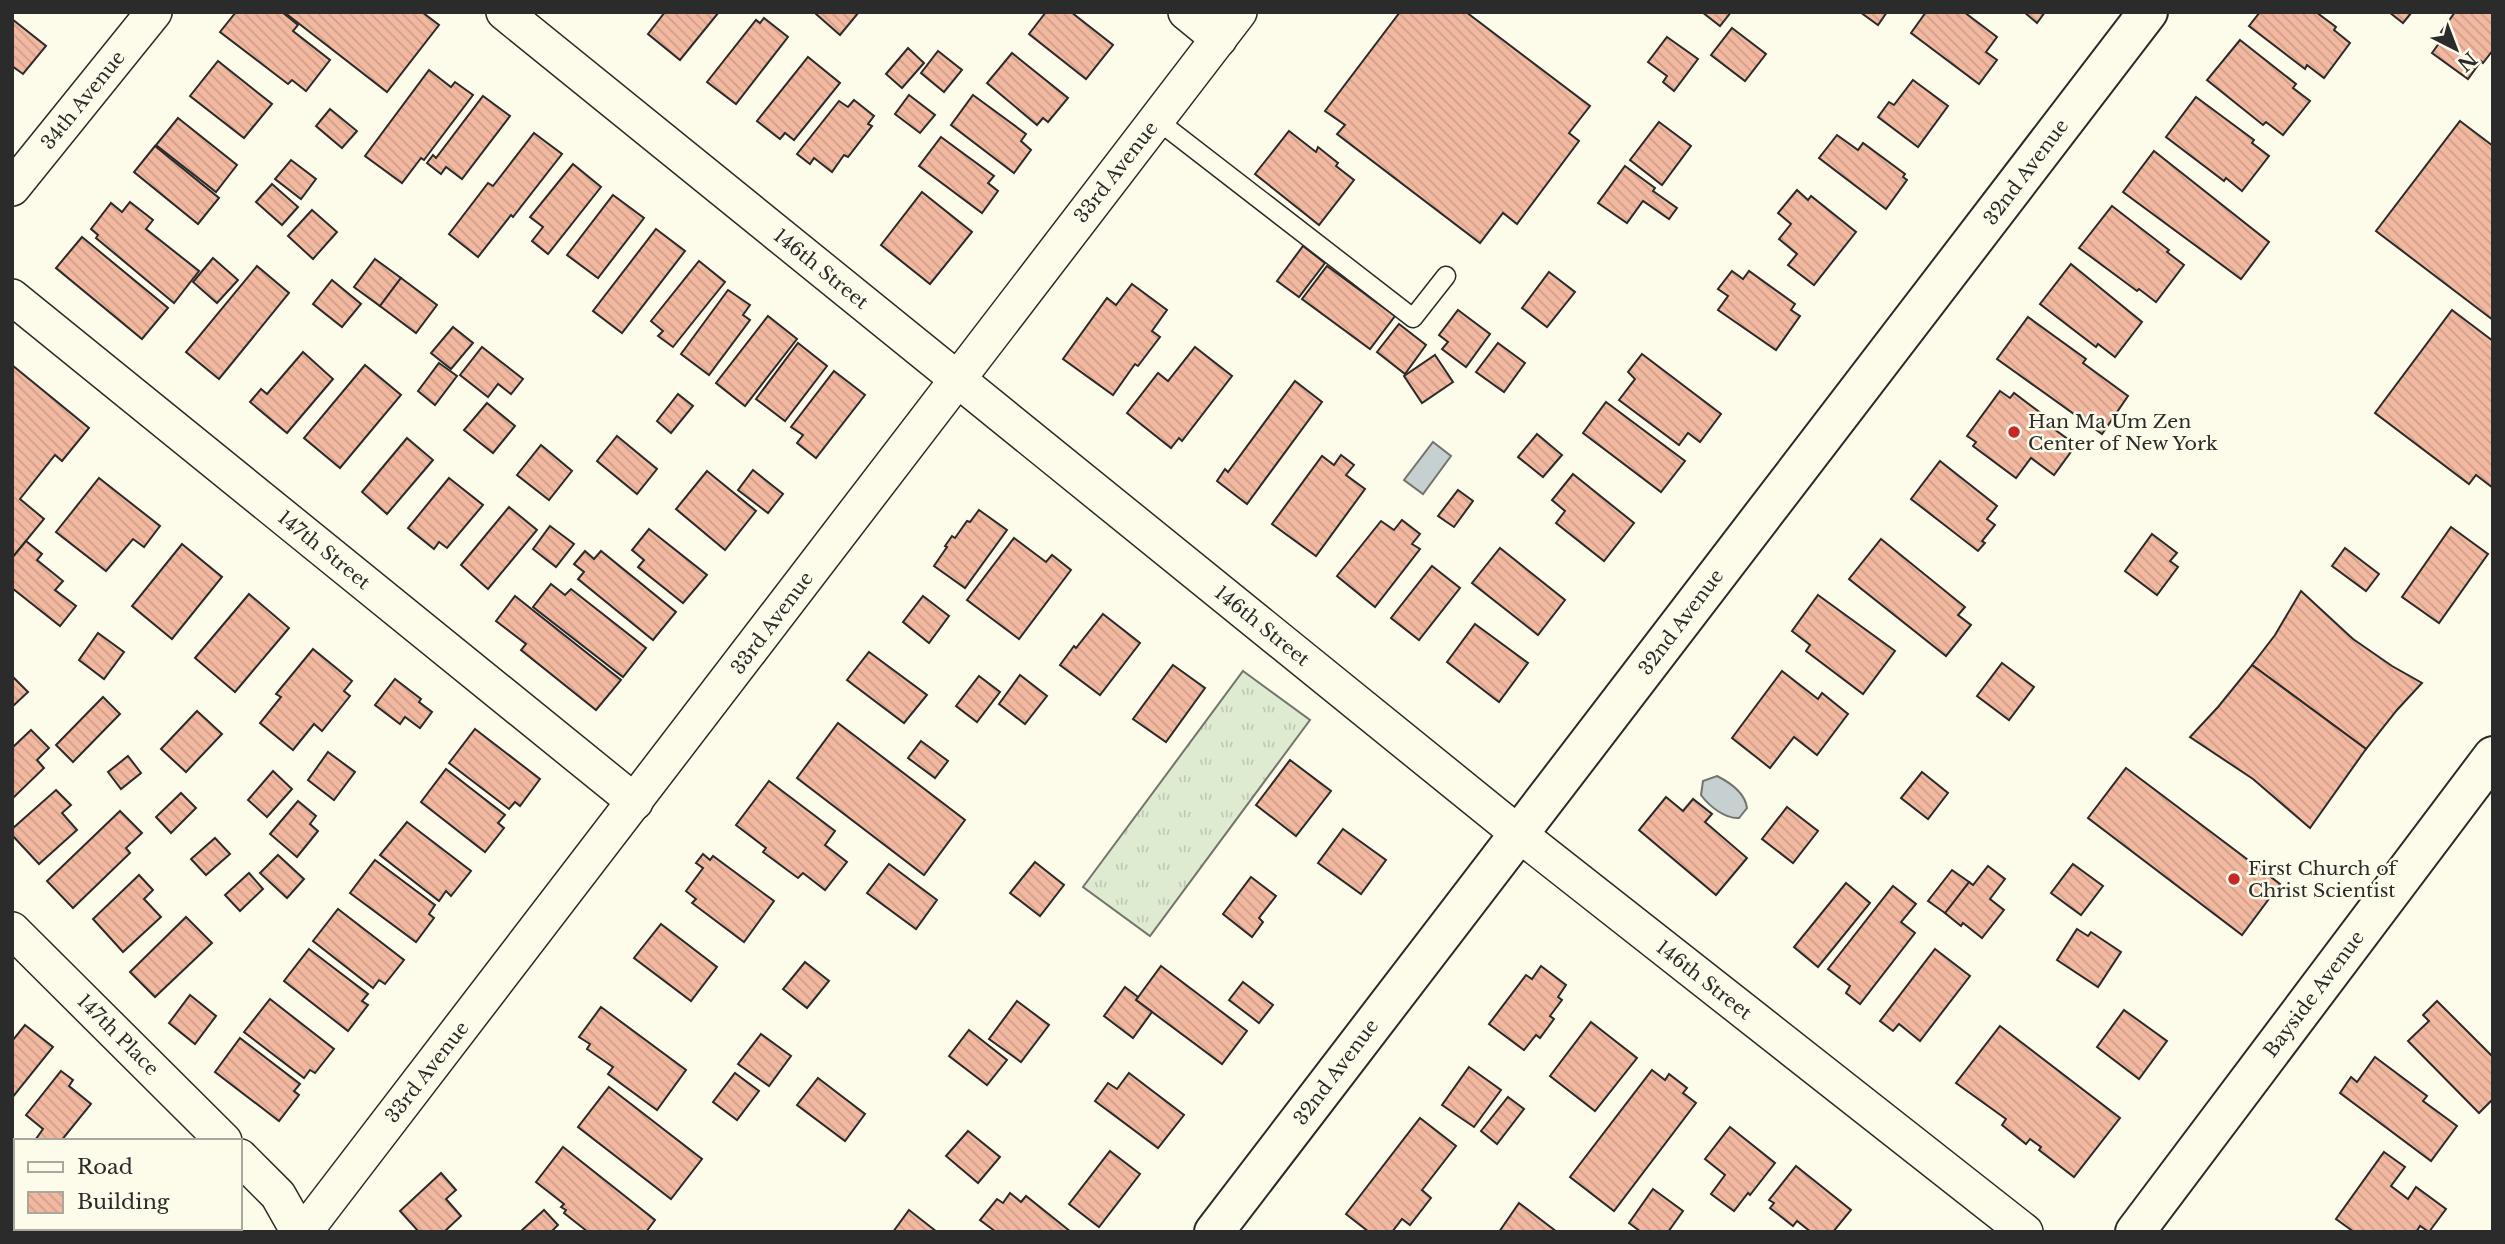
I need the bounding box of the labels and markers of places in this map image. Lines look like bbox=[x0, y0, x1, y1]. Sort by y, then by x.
place label: Han Ma Um Zen Center of New York bbox=[2028, 410, 2218, 455]
marker: Han Ma Um Zen Center of New York bbox=[2006, 424, 2022, 440]
place label: First Church of Christ Scientist bbox=[2248, 857, 2399, 902]
marker: First Church of Christ Scientist bbox=[2226, 871, 2242, 887]

